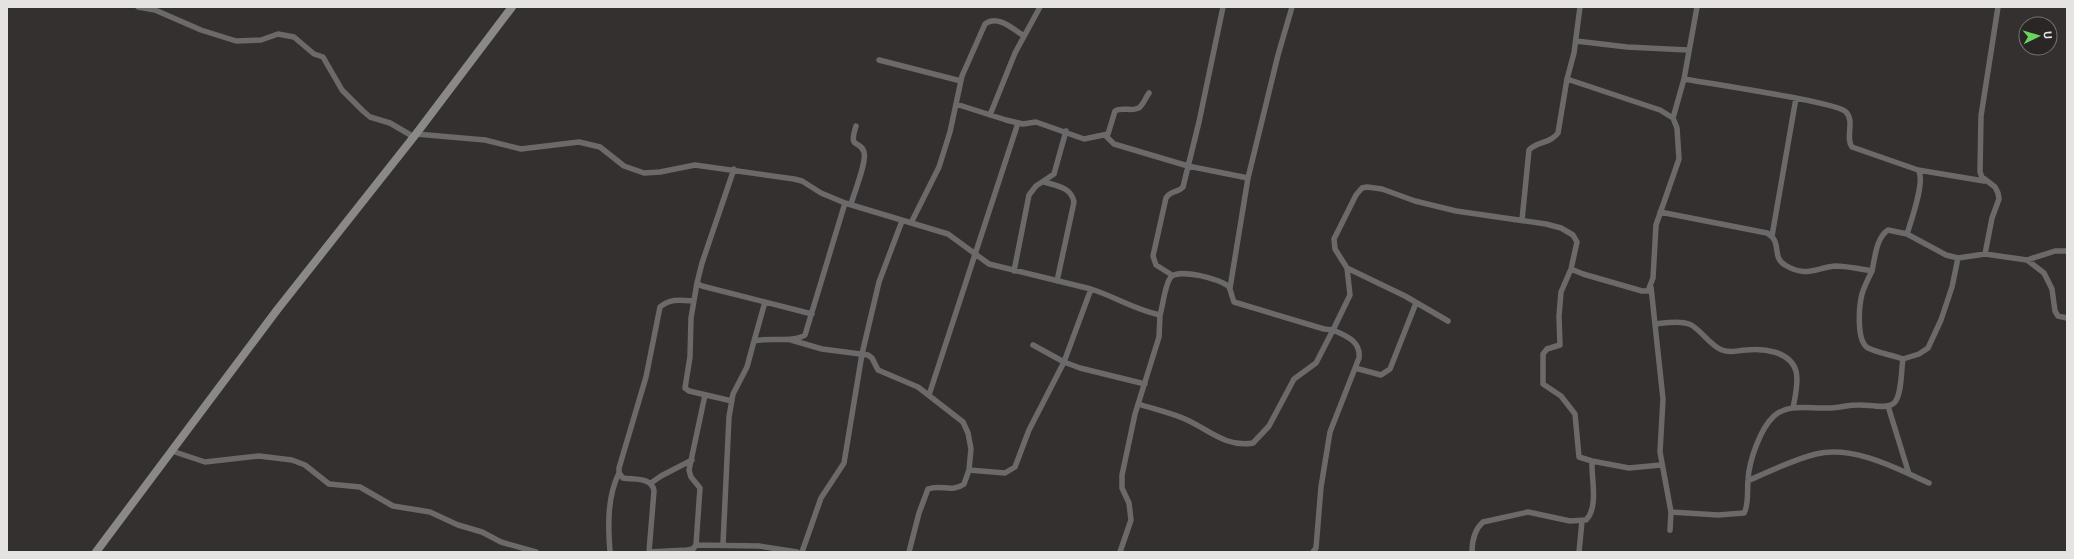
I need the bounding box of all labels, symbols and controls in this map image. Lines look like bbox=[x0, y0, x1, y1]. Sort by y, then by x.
north arrow bbox=[2018, 16, 2058, 56]
text: U bbox=[2041, 30, 2056, 40]

